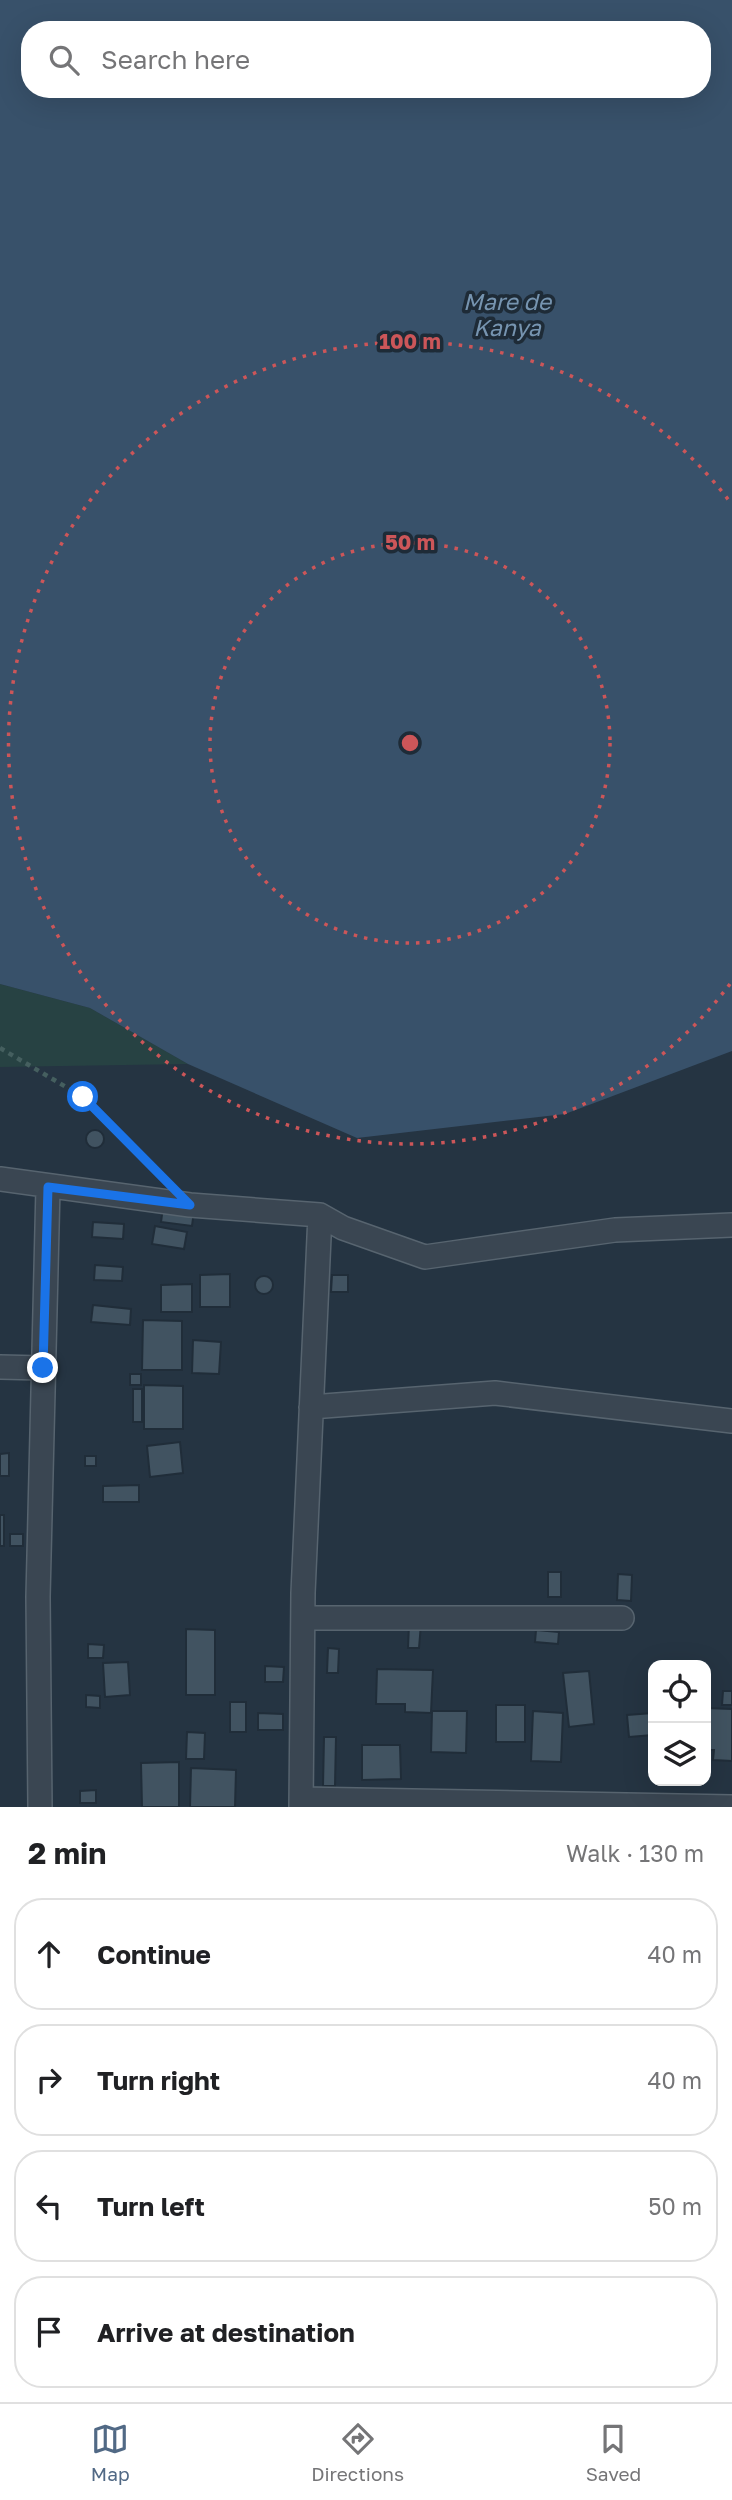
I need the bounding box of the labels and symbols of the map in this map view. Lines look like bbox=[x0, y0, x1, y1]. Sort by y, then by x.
water label: Mare de Kanya bbox=[463, 287, 553, 341]
text: 100 m bbox=[379, 328, 441, 354]
text: 50 m bbox=[385, 529, 435, 555]
centre of rings bbox=[398, 731, 422, 755]
route start bbox=[67, 1081, 98, 1112]
route end bbox=[27, 1352, 58, 1383]

